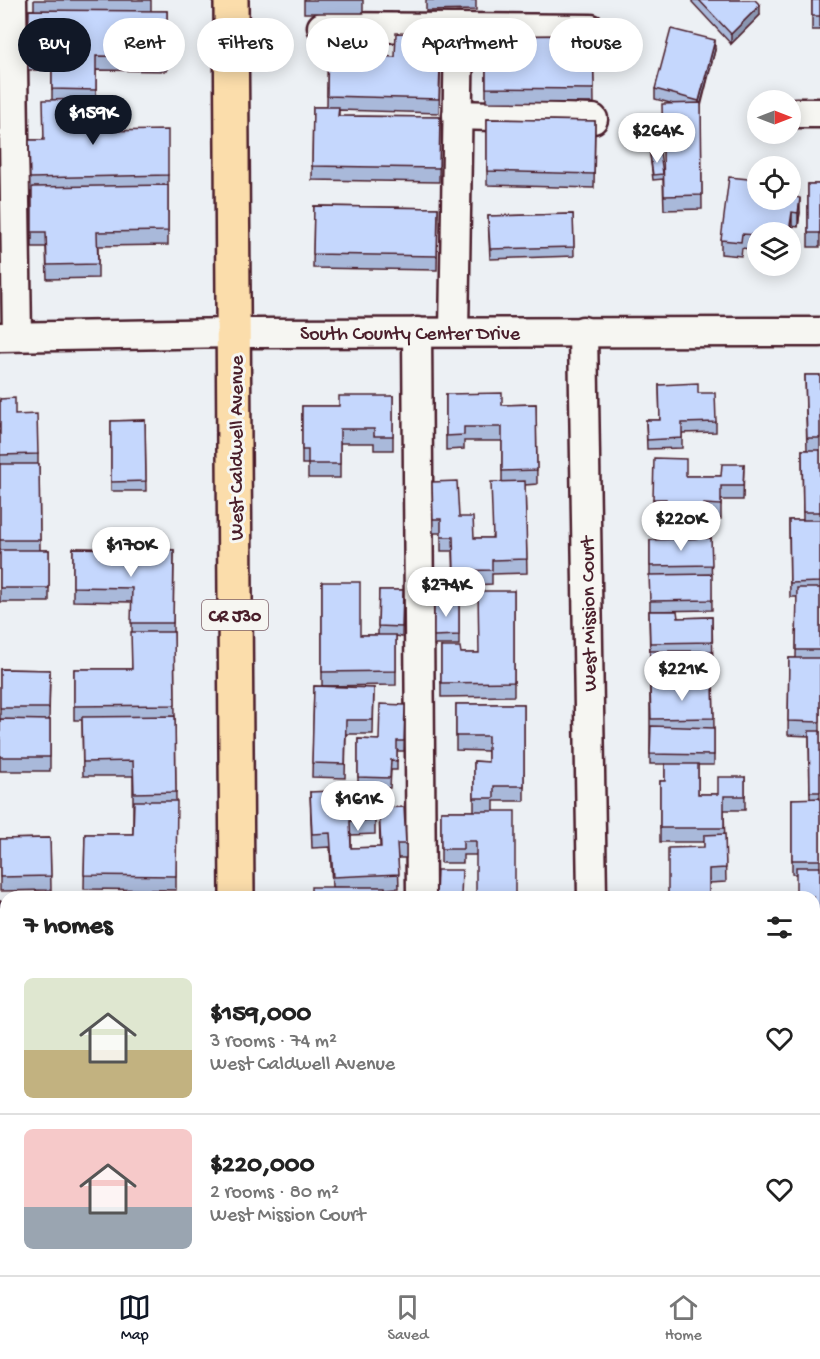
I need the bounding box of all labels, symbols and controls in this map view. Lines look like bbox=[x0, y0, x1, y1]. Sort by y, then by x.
chip: Buy bbox=[18, 18, 91, 72]
chip: Rent bbox=[103, 18, 185, 72]
chip: Filters bbox=[197, 18, 294, 72]
chip: New bbox=[306, 18, 389, 72]
chip: Apartment bbox=[401, 18, 537, 72]
chip: House bbox=[549, 18, 643, 72]
north arrow bbox=[747, 90, 801, 144]
map controls bbox=[747, 90, 801, 276]
pin: $159K bbox=[51, 95, 135, 146]
text: $159K bbox=[69, 103, 117, 126]
pin: $264K bbox=[615, 113, 699, 164]
text: $264K bbox=[632, 121, 682, 144]
button: locate bbox=[747, 156, 801, 210]
button: layers bbox=[747, 222, 801, 276]
street label: South County Center Drive bbox=[300, 324, 521, 347]
street label: West Caldwell Avenue bbox=[227, 355, 250, 541]
pin: $220K bbox=[639, 501, 723, 552]
text: $220K bbox=[656, 509, 706, 532]
pin: $170K bbox=[89, 527, 173, 578]
street label: West Mission Court bbox=[578, 534, 603, 692]
text: $170K bbox=[106, 535, 156, 558]
pin: $274K bbox=[404, 567, 488, 618]
text: $274K bbox=[421, 575, 471, 598]
road number: CR J30 bbox=[202, 600, 268, 630]
pin: $221K bbox=[640, 651, 724, 702]
text: $221K bbox=[658, 659, 706, 682]
pin: $161K bbox=[316, 781, 400, 832]
text: $161K bbox=[335, 789, 381, 812]
icon: filters bbox=[763, 911, 796, 944]
text: 7 homes bbox=[24, 912, 113, 943]
text: $159,000 bbox=[210, 1000, 311, 1031]
icon: home bbox=[72, 1002, 144, 1074]
icon: heart bbox=[763, 1022, 796, 1055]
text: 3 rooms · 74 m² bbox=[210, 1031, 337, 1054]
text: West Caldwell Avenue bbox=[210, 1054, 395, 1077]
text: $220,000 bbox=[210, 1151, 314, 1182]
icon: home bbox=[72, 1153, 144, 1225]
icon: heart bbox=[763, 1173, 796, 1206]
text: 2 rooms · 80 m² bbox=[210, 1182, 339, 1205]
text: West Mission Court bbox=[210, 1205, 365, 1228]
tab: Map bbox=[118, 1291, 151, 1346]
tab: Saved bbox=[387, 1291, 428, 1346]
tab: Home bbox=[665, 1291, 702, 1346]

